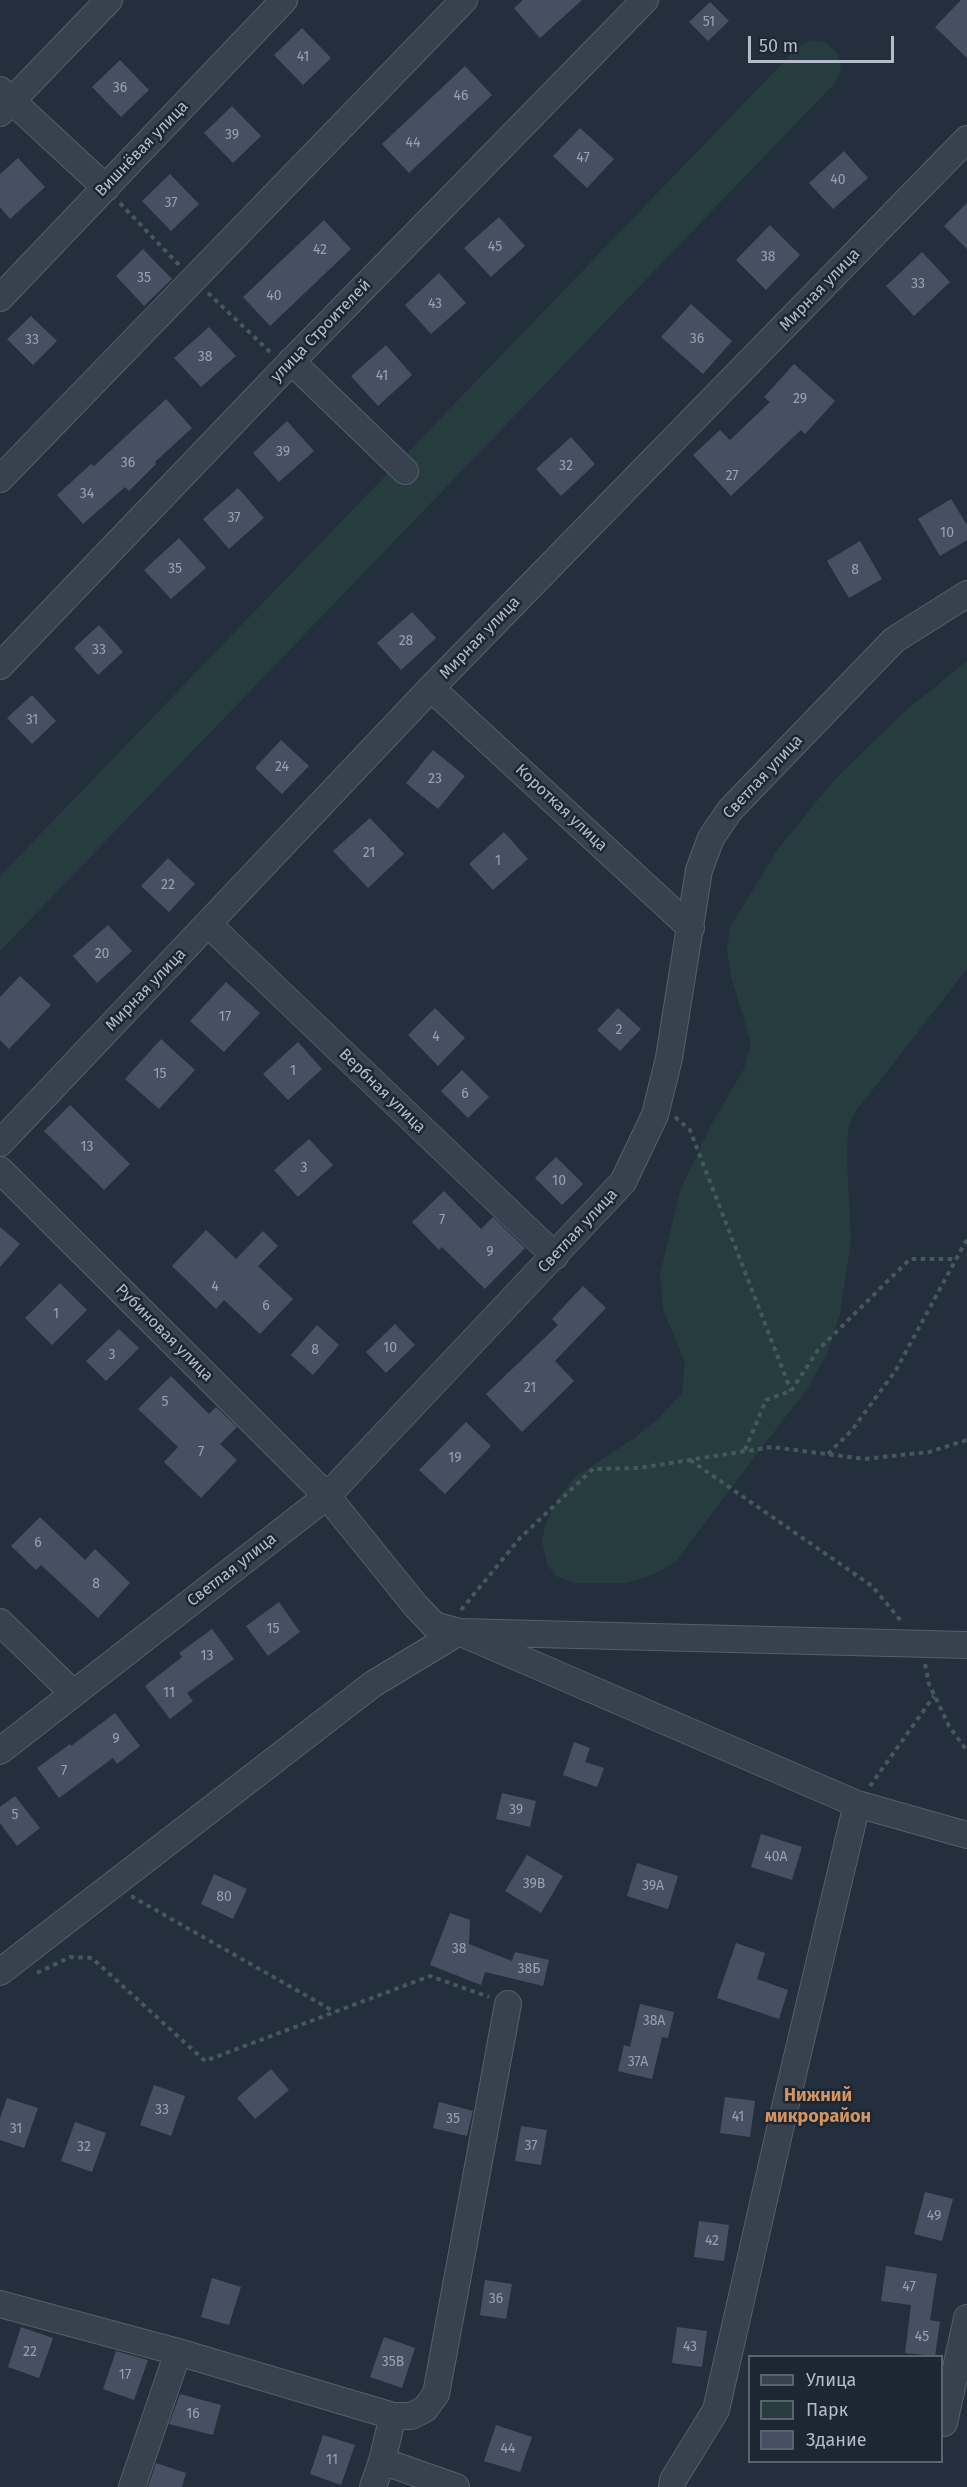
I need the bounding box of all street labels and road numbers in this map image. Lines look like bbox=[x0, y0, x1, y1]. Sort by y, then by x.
street label: Вишнёвая улица bbox=[92, 97, 192, 201]
street label: Мирная улица bbox=[776, 245, 864, 335]
street label: улица Строителей bbox=[267, 276, 375, 386]
street label: Мирная улица bbox=[436, 593, 524, 683]
street label: Светлая улица bbox=[719, 731, 807, 823]
street label: Короткая улица bbox=[511, 761, 611, 855]
street label: Мирная улица bbox=[102, 945, 190, 1035]
street label: Вербная улица bbox=[335, 1045, 429, 1137]
street label: Светлая улица bbox=[534, 1185, 622, 1277]
street label: Рубиновая улица bbox=[111, 1280, 217, 1386]
street label: Светлая улица bbox=[184, 1529, 280, 1611]

